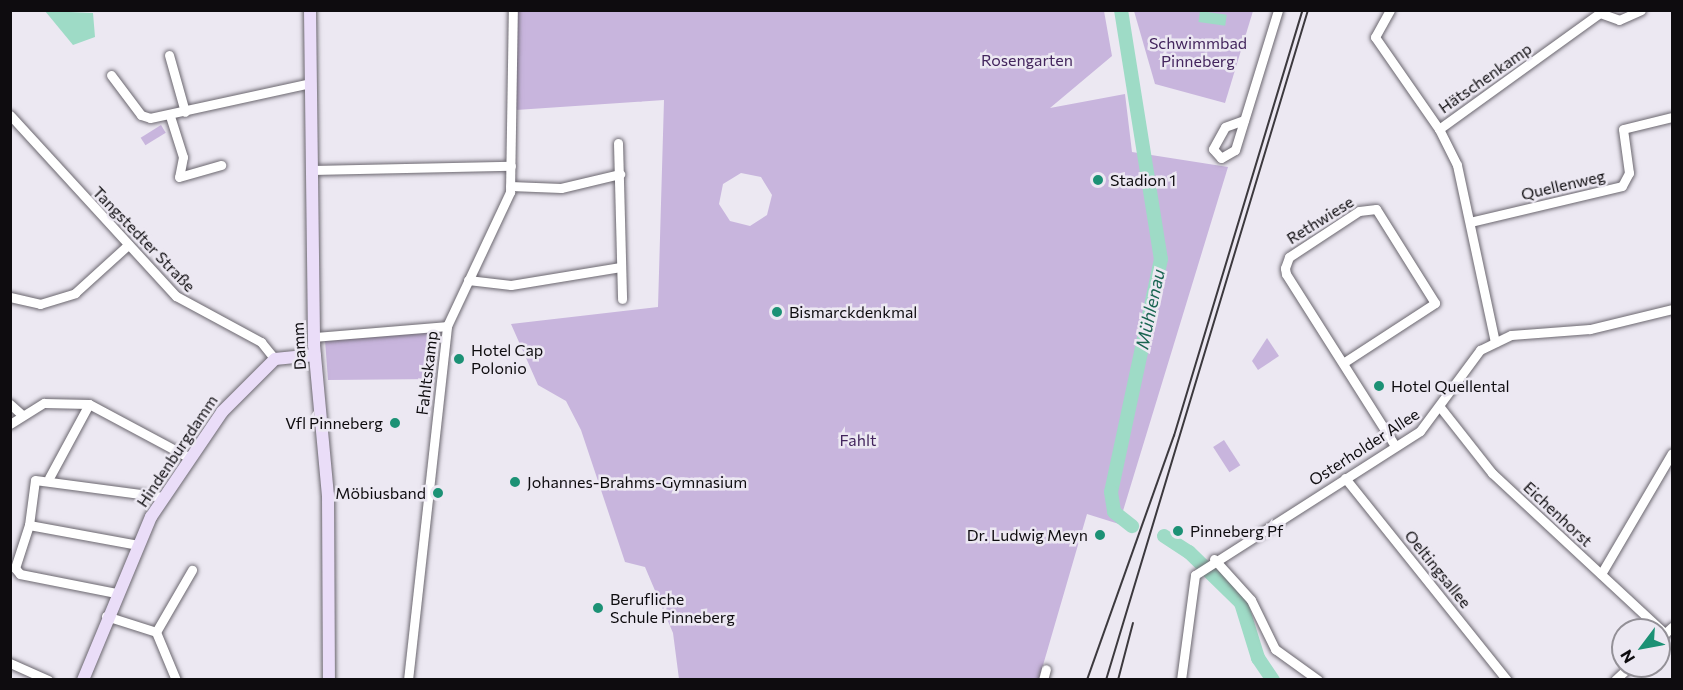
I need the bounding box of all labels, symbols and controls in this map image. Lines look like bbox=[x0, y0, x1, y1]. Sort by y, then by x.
park label: Schwimmbad Pinneberg bbox=[1149, 33, 1247, 71]
street label: Hätschenkamp bbox=[1435, 39, 1535, 117]
park label: Rosengarten bbox=[981, 50, 1073, 70]
street label: Quellenweg bbox=[1519, 166, 1607, 204]
place label: Stadion 1 bbox=[1110, 170, 1176, 190]
marker: Stadion 1 bbox=[1091, 173, 1105, 187]
street label: Tangstedter Straße bbox=[89, 182, 199, 296]
street label: Rethwiese bbox=[1283, 192, 1357, 248]
water label: Mühlenau bbox=[1131, 267, 1169, 351]
place label: Bismarckdenkmal bbox=[789, 302, 917, 322]
marker: Bismarckdenkmal bbox=[770, 305, 784, 319]
street label: Damm bbox=[288, 321, 310, 371]
street label: Fahltskamp bbox=[412, 330, 442, 416]
place label: Hotel Cap Polonio bbox=[471, 340, 543, 378]
marker: Hotel Cap Polonio bbox=[452, 352, 466, 366]
place label: Hotel Quellental bbox=[1391, 376, 1510, 396]
marker: Hotel Quellental bbox=[1372, 379, 1386, 393]
street label: Hindenburgdamm bbox=[132, 391, 222, 511]
street label: Osterholder Allee bbox=[1305, 404, 1423, 490]
place label: Vfl Pinneberg bbox=[285, 413, 383, 433]
marker: Vfl Pinneberg bbox=[388, 416, 402, 430]
park label: Fahlt bbox=[839, 430, 877, 450]
place label: Johannes-Brahms-Gymnasium bbox=[527, 472, 747, 492]
marker: Johannes-Brahms-Gymnasium bbox=[508, 475, 522, 489]
street label: Eichenhorst bbox=[1520, 477, 1596, 551]
place label: Möbiusband bbox=[335, 483, 426, 503]
marker: Möbiusband bbox=[431, 486, 445, 500]
place label: Pinneberg Pf bbox=[1190, 521, 1283, 541]
marker: Pinneberg Pf bbox=[1171, 524, 1185, 538]
place label: Dr. Ludwig Meyn bbox=[967, 525, 1088, 545]
street label: Oeltingsallee bbox=[1401, 526, 1475, 612]
marker: Dr. Ludwig Meyn bbox=[1093, 528, 1107, 542]
place label: Berufliche Schule Pinneberg bbox=[610, 589, 735, 627]
marker: Berufliche Schule Pinneberg bbox=[591, 601, 605, 615]
north arrow bbox=[1611, 618, 1671, 678]
text: N bbox=[1616, 647, 1638, 667]

